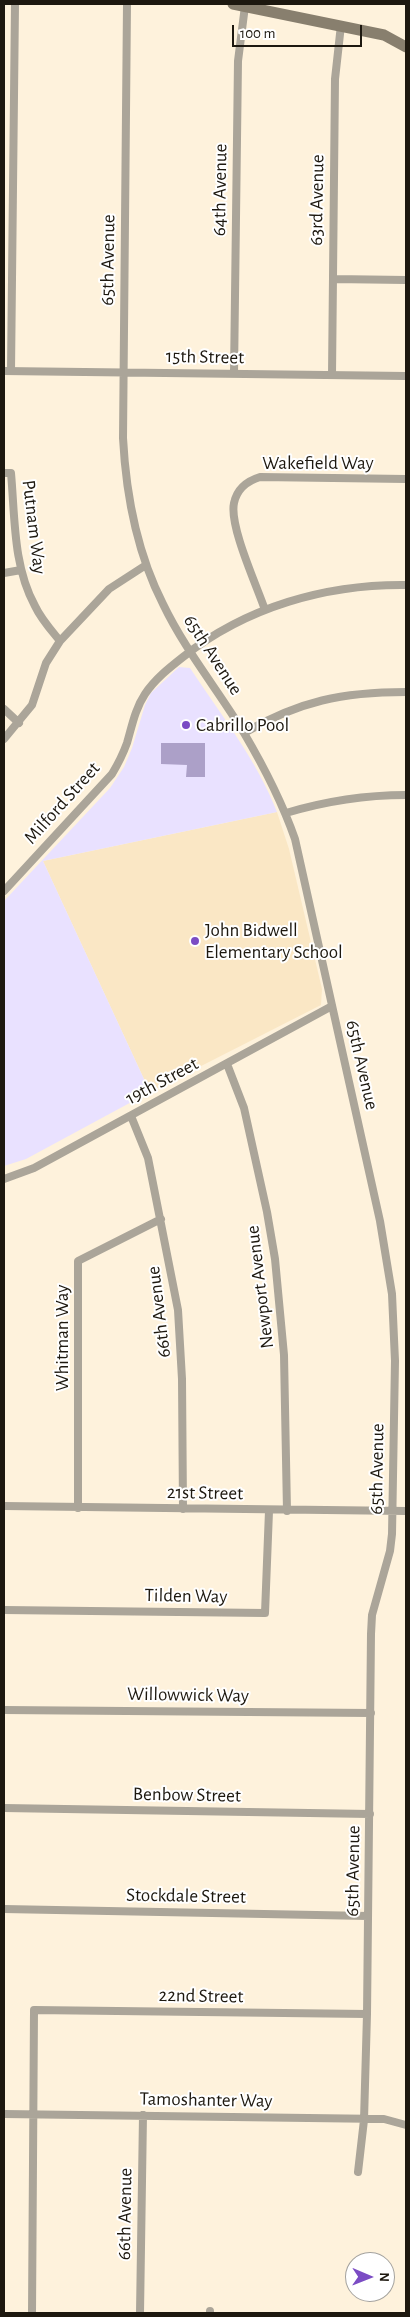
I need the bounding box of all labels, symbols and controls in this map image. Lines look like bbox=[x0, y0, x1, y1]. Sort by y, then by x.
scale bar bbox=[235, 15, 365, 47]
text: 100 m bbox=[240, 26, 275, 41]
street label: 64th Avenue bbox=[208, 144, 232, 236]
street label: 63rd Avenue bbox=[305, 154, 329, 246]
street label: 65th Avenue bbox=[96, 214, 120, 306]
street label: 15th Street bbox=[166, 345, 244, 369]
street label: Wakefield Way bbox=[262, 452, 374, 474]
street label: Putnam Way bbox=[17, 479, 51, 575]
street label: 65th Avenue bbox=[179, 610, 247, 700]
place label: Cabrillo Pool bbox=[196, 714, 289, 736]
marker: Cabrillo Pool bbox=[180, 719, 192, 731]
street label: Milford Street bbox=[19, 757, 105, 849]
place label: John Bidwell Elementary School bbox=[205, 919, 343, 963]
marker: John Bidwell Elementary School bbox=[189, 935, 201, 947]
street label: 65th Avenue bbox=[341, 1018, 383, 1112]
street label: 19th Street bbox=[122, 1052, 202, 1110]
street label: Newport Avenue bbox=[241, 1224, 279, 1350]
street label: 66th Avenue bbox=[142, 1265, 176, 1359]
street label: Whitman Way bbox=[51, 1285, 73, 1391]
street label: 65th Avenue bbox=[365, 1423, 389, 1515]
street label: 21st Street bbox=[167, 1481, 243, 1505]
street label: Tilden Way bbox=[144, 1584, 228, 1608]
street label: Willowwick Way bbox=[127, 1683, 249, 1707]
street label: Benbow Street bbox=[133, 1783, 241, 1807]
street label: 65th Avenue bbox=[341, 1825, 365, 1917]
street label: Stockdale Street bbox=[126, 1884, 246, 1908]
street label: 22nd Street bbox=[158, 1984, 244, 2008]
street label: Tamoshanter Way bbox=[139, 2087, 273, 2113]
street label: 66th Avenue bbox=[113, 2168, 137, 2260]
north arrow bbox=[345, 2252, 395, 2302]
text: N bbox=[377, 2272, 391, 2282]

